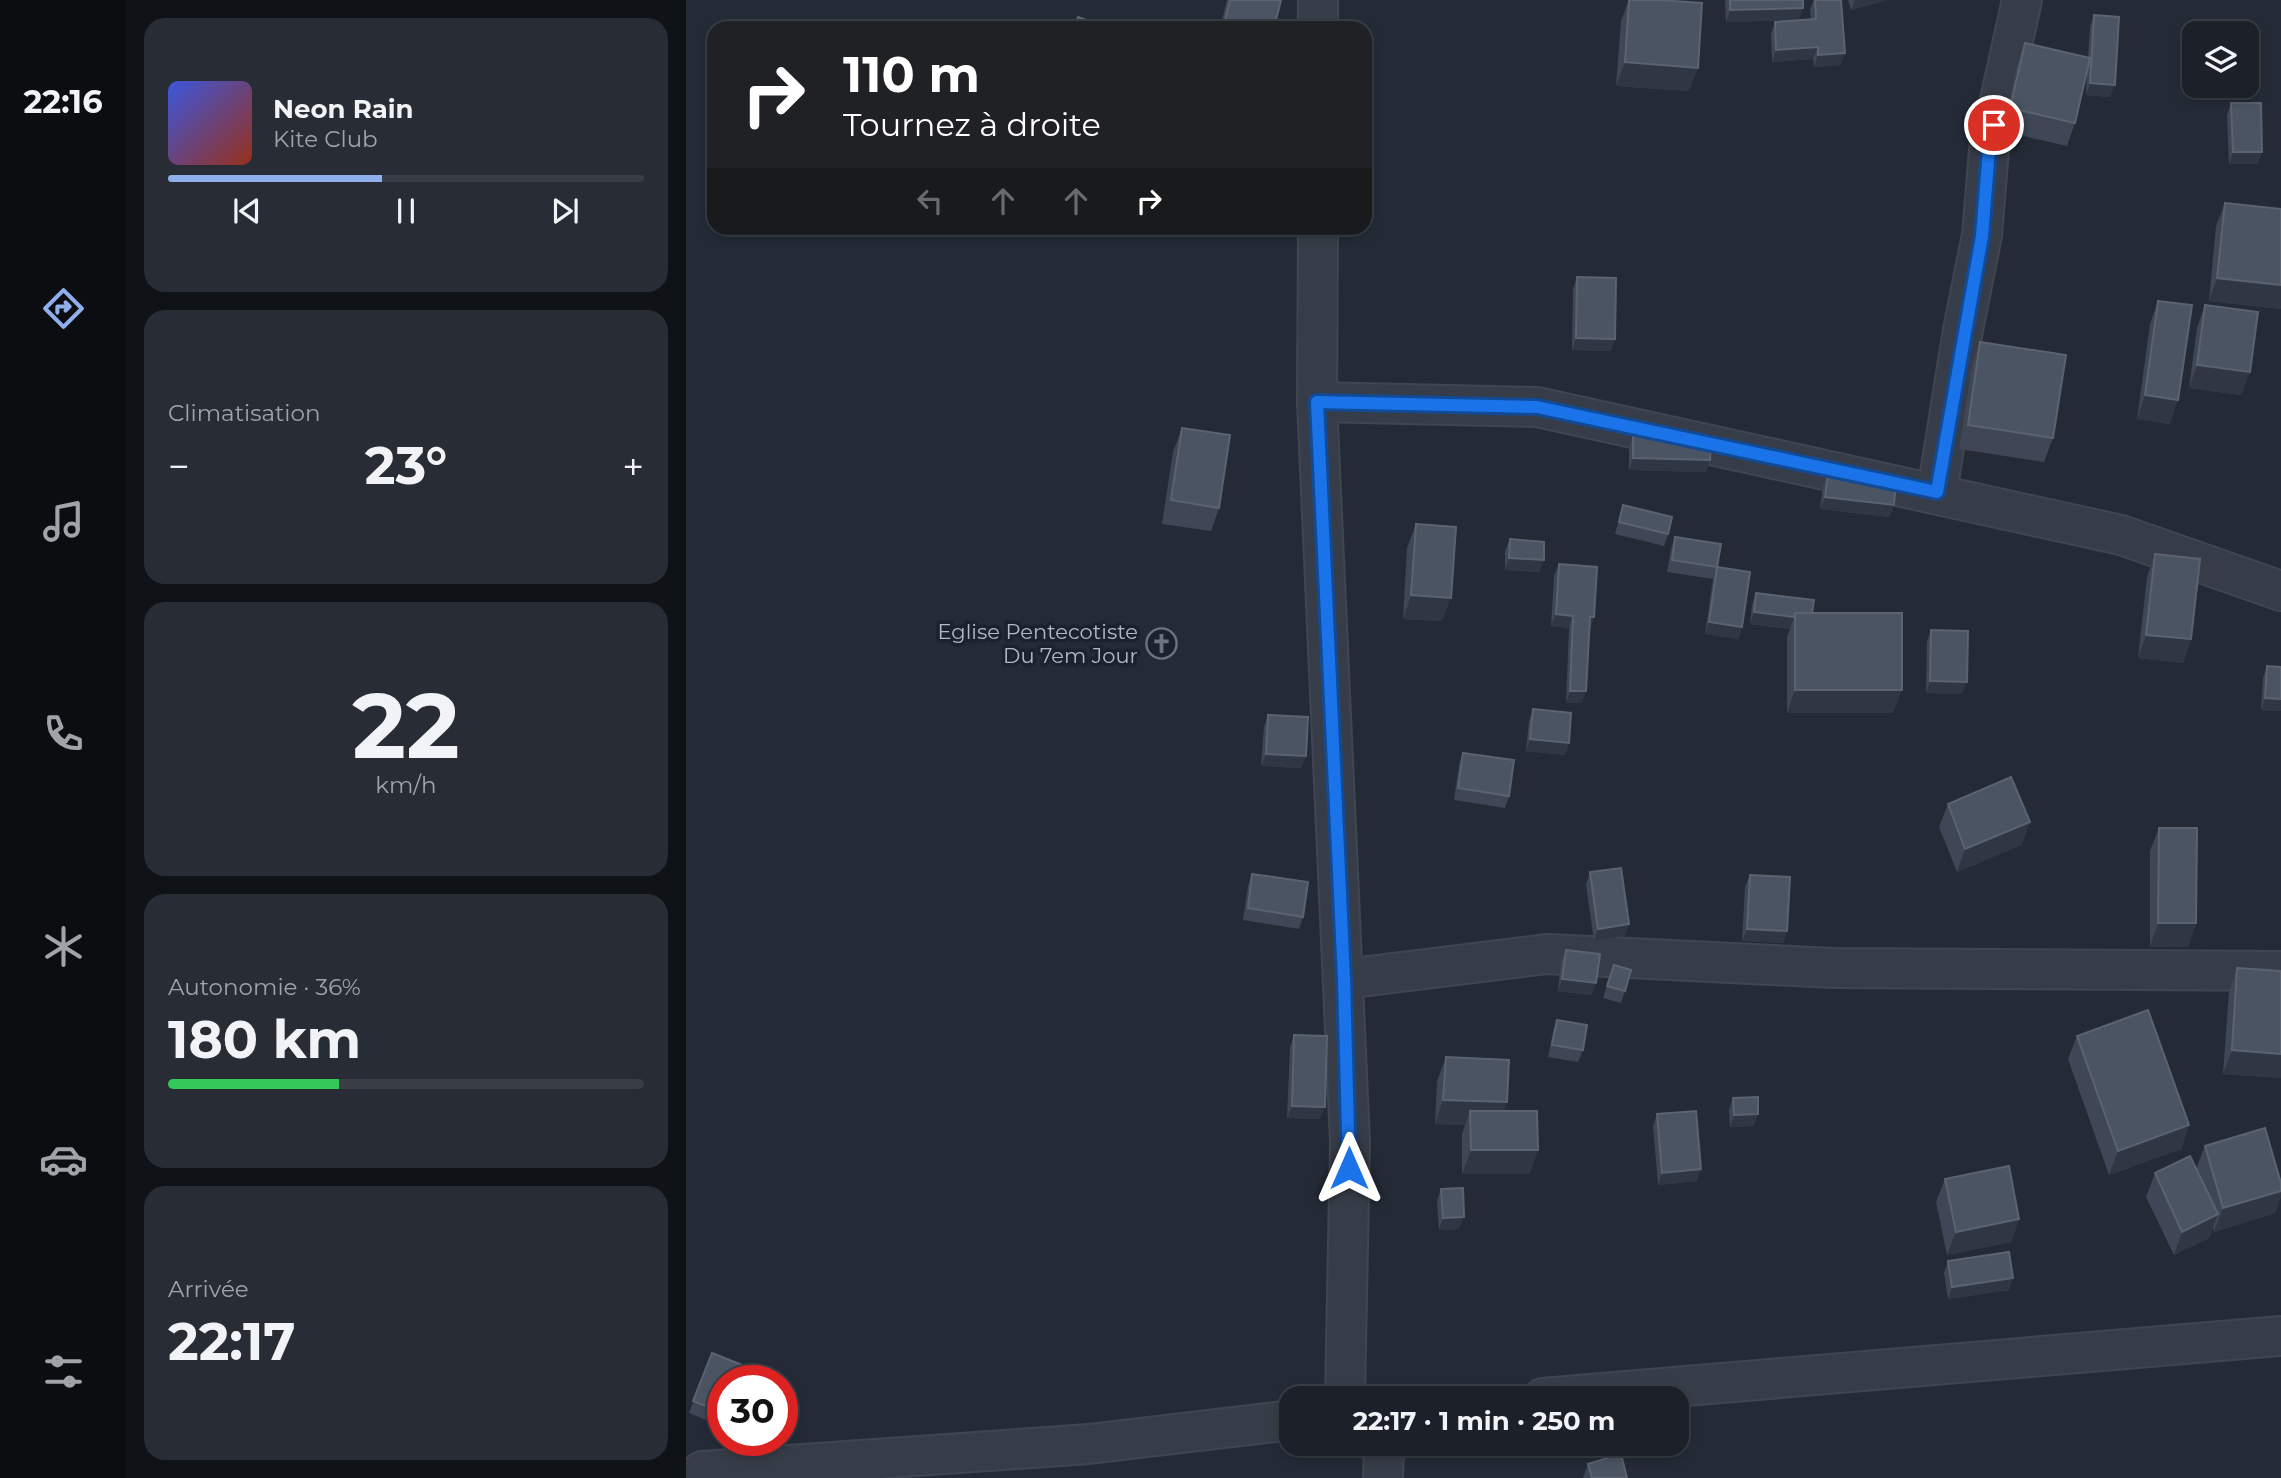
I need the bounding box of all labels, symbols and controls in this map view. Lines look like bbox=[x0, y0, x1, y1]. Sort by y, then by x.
map controls bbox=[2182, 21, 2259, 98]
button: layers bbox=[2182, 21, 2259, 98]
text: 110 m bbox=[843, 45, 980, 104]
icon: right bbox=[728, 49, 819, 140]
text: 22:16 bbox=[23, 82, 103, 121]
text: Neon Rain bbox=[273, 93, 414, 125]
pin bbox=[1964, 95, 2024, 155]
text: Tournez à droite bbox=[843, 105, 1101, 144]
icon: arrive bbox=[1975, 106, 2013, 144]
text: Kite Club bbox=[273, 125, 378, 153]
icon: left bbox=[911, 182, 949, 220]
icon: ahead bbox=[984, 182, 1022, 220]
icon: ahead bbox=[1057, 182, 1095, 220]
icon: right bbox=[1130, 182, 1168, 220]
icon: previous bbox=[228, 192, 266, 230]
icon: pause bbox=[387, 192, 425, 230]
icon: next bbox=[546, 192, 584, 230]
icon: directions bbox=[39, 284, 88, 333]
text: Climatisation bbox=[168, 399, 320, 427]
text: 23° bbox=[365, 434, 447, 497]
text: − bbox=[168, 443, 190, 490]
text: + bbox=[622, 443, 644, 490]
icon: music bbox=[39, 497, 88, 546]
place label: Eglise Pentecotiste Du 7em Jour bbox=[937, 619, 1138, 668]
church icon: Eglise Pentecotiste Du 7em Jour bbox=[1144, 627, 1178, 661]
text: 22 bbox=[352, 670, 460, 781]
icon: phone bbox=[39, 709, 88, 758]
text: km/h bbox=[375, 771, 437, 799]
icon: climate bbox=[39, 922, 88, 971]
text: Autonomie · 36% bbox=[168, 973, 361, 1001]
text: 180 km bbox=[168, 1008, 361, 1071]
position arrow bbox=[1312, 1131, 1386, 1205]
icon: car bbox=[39, 1135, 88, 1184]
text: Arrivée bbox=[168, 1275, 249, 1303]
text: 22:17 bbox=[168, 1310, 296, 1373]
icon: filters bbox=[39, 1347, 88, 1396]
speed limit sign: 30 bbox=[707, 1365, 798, 1456]
text: 22:17 · 1 min · 250 m bbox=[1353, 1405, 1615, 1437]

